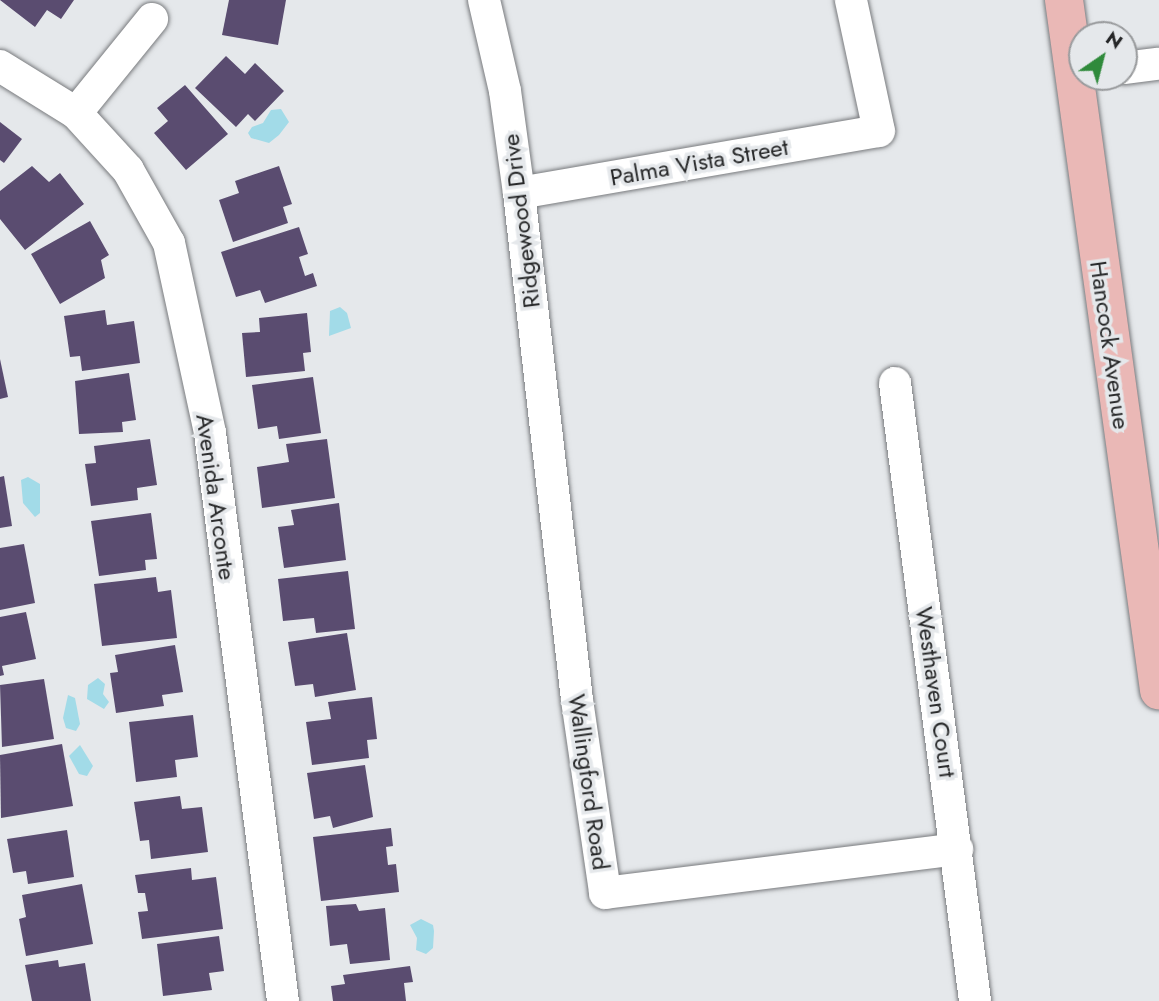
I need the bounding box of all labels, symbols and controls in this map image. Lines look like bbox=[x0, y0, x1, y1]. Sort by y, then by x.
north arrow bbox=[1068, 21, 1138, 91]
text: N bbox=[1100, 25, 1128, 55]
street label: Ridgewood Drive bbox=[496, 132, 546, 310]
street label: Palma Vista Street bbox=[608, 132, 790, 192]
street label: Hancock Avenue bbox=[1084, 259, 1136, 431]
street label: Avenida Arconte bbox=[190, 412, 242, 582]
street label: Westhaven Court bbox=[910, 605, 962, 779]
street label: Wallingford Road bbox=[562, 692, 616, 872]

